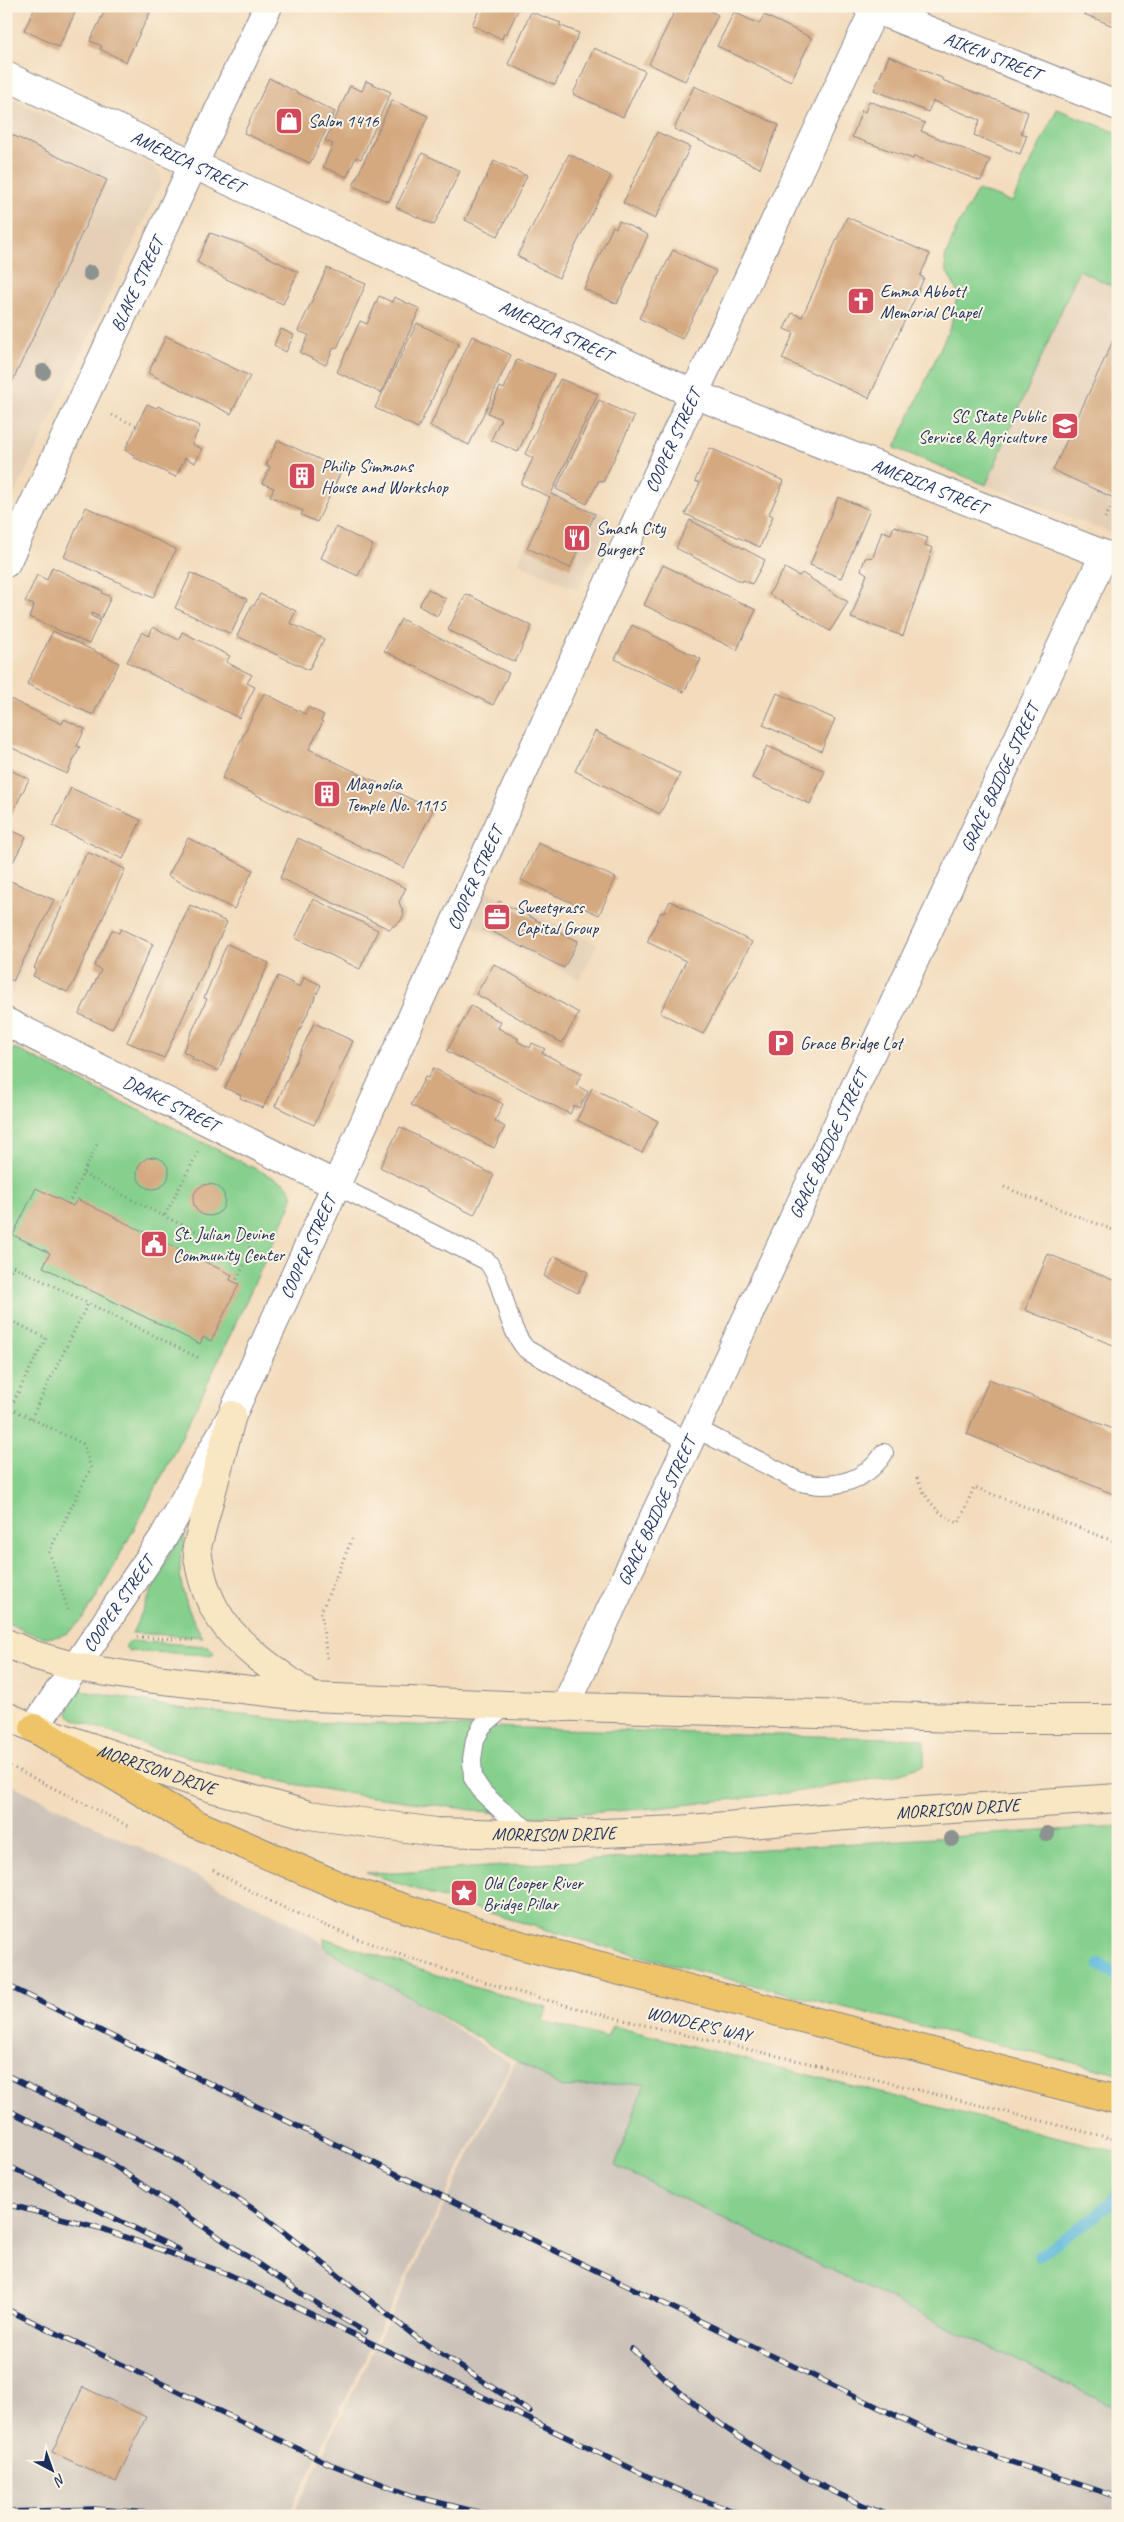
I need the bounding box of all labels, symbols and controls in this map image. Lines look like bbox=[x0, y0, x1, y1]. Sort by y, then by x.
street label: AIKEN STREET bbox=[941, 27, 1048, 87]
shop icon: Salon 1416 bbox=[274, 106, 304, 136]
place label: Salon 1416 bbox=[308, 110, 380, 132]
street label: AMERICA STREET bbox=[128, 126, 251, 199]
street label: BLAKE STREET bbox=[106, 230, 170, 335]
place label: Emma Abbott Memorial Chapel bbox=[880, 280, 983, 323]
church icon: Emma Abbott Memorial Chapel bbox=[846, 286, 876, 316]
street label: AMERICA STREET bbox=[496, 295, 620, 368]
street label: COOPER STREET bbox=[640, 382, 707, 496]
place label: SC State Public Service & Agriculture bbox=[918, 405, 1047, 448]
school or university icon: SC State Public Service & Agriculture bbox=[1050, 411, 1080, 441]
street label: AMERICA STREET bbox=[869, 454, 994, 520]
place label: Philip Simmons House and Workshop bbox=[321, 455, 449, 498]
building icon: Philip Simmons House and Workshop bbox=[287, 461, 317, 491]
place label: Smash City Burgers bbox=[596, 517, 667, 560]
restaurant icon: Smash City Burgers bbox=[562, 523, 592, 553]
street label: GRACE BRIDGE STREET bbox=[956, 696, 1046, 855]
place label: Magnolia Temple No. 1115 bbox=[346, 773, 447, 816]
building icon: Magnolia Temple No. 1115 bbox=[312, 779, 342, 809]
street label: COOPER STREET bbox=[442, 820, 509, 933]
place label: Sweetgrass Capital Group bbox=[516, 896, 600, 939]
office icon: Sweetgrass Capital Group bbox=[482, 902, 512, 932]
parking icon: Grace Bridge Lot bbox=[766, 1028, 796, 1058]
place label: Grace Bridge Lot bbox=[800, 1032, 905, 1054]
street label: GRACE BRIDGE STREET bbox=[784, 1063, 874, 1222]
street label: DRAKE STREET bbox=[120, 1071, 226, 1138]
street label: COOPER STREET bbox=[275, 1189, 342, 1302]
place label: St. Julian Devine Community Center bbox=[173, 1223, 286, 1266]
public building icon: St. Julian Devine Community Center bbox=[139, 1229, 169, 1259]
street label: GRACE BRIDGE STREET bbox=[613, 1430, 703, 1589]
street label: COOPER STREET bbox=[78, 1549, 161, 1656]
street label: MORRISON DRIVE bbox=[94, 1739, 221, 1800]
street label: MORRISON DRIVE bbox=[895, 1793, 1023, 1824]
street label: MORRISON DRIVE bbox=[492, 1821, 618, 1846]
place label: Old Cooper River Bridge Pillar bbox=[483, 1872, 584, 1915]
place icon: Old Cooper River Bridge Pillar bbox=[449, 1878, 479, 1908]
street label: WONDER'S WAY bbox=[645, 2001, 756, 2047]
north arrow bbox=[28, 2444, 78, 2494]
text: N bbox=[50, 2470, 69, 2490]

